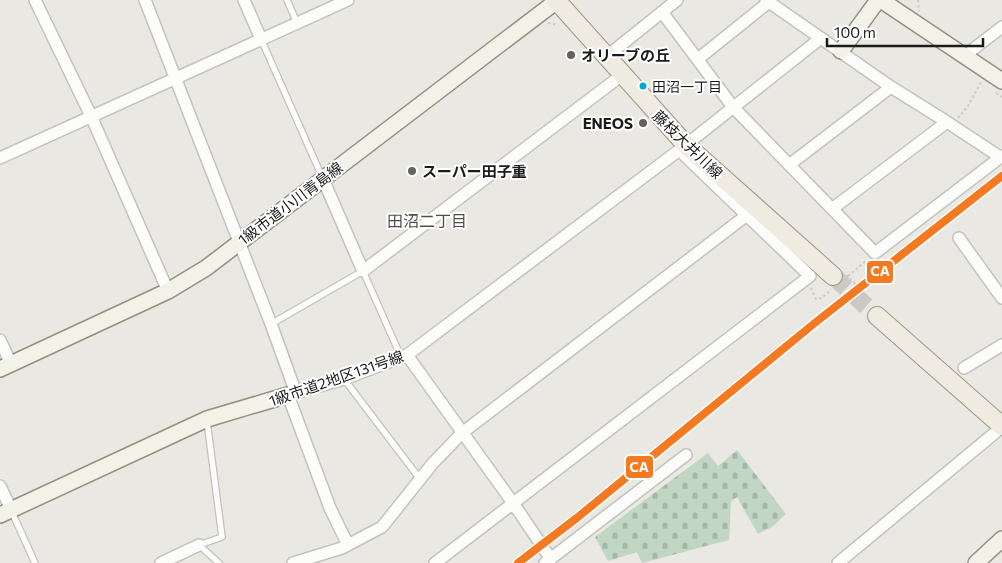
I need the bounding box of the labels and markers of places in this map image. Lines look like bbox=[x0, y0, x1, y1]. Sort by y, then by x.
place label: オリーブの丘 bbox=[581, 46, 670, 64]
marker: オリーブの丘 bbox=[565, 49, 577, 61]
place label: 田沼一丁目 bbox=[652, 78, 722, 95]
marker: 田沼一丁目 bbox=[638, 81, 648, 91]
place label: ENEOS bbox=[583, 114, 633, 132]
marker: ENEOS bbox=[637, 117, 649, 129]
place label: スーパー田子重 bbox=[422, 162, 527, 180]
marker: スーパー田子重 bbox=[406, 165, 418, 177]

